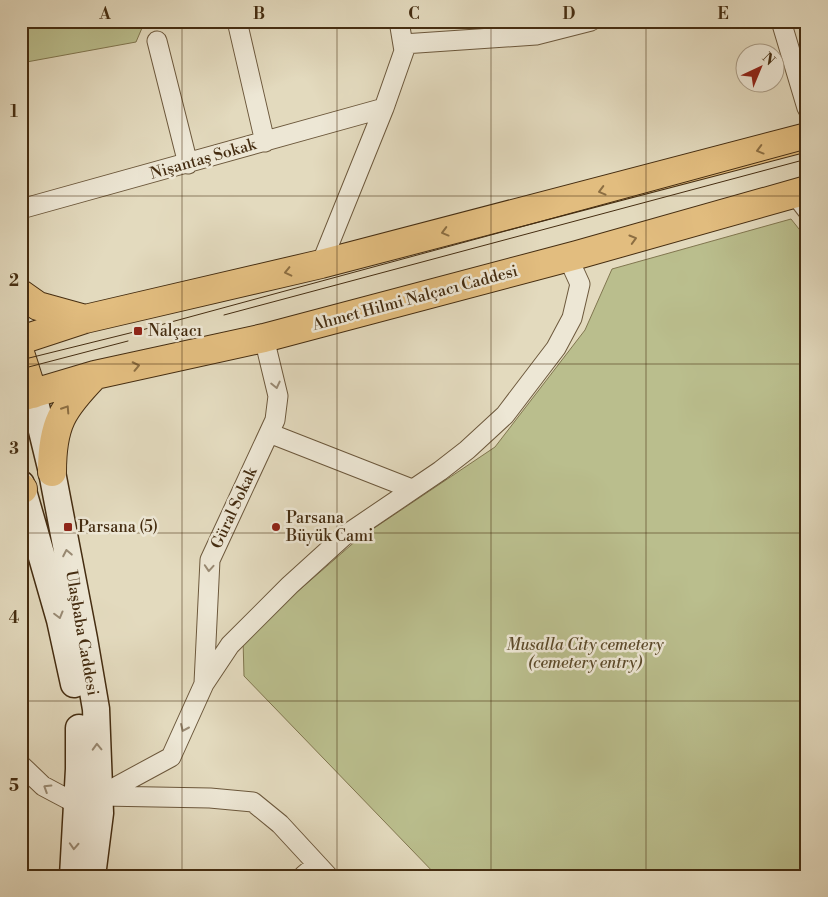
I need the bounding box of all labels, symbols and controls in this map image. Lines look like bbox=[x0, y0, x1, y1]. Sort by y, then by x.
text: A bbox=[98, 4, 111, 24]
text: B bbox=[253, 4, 265, 24]
text: C bbox=[408, 4, 420, 24]
text: D bbox=[563, 4, 576, 24]
text: E bbox=[717, 4, 729, 24]
north arrow bbox=[736, 42, 786, 92]
text: N bbox=[758, 49, 779, 70]
text: 1 bbox=[10, 102, 18, 122]
street label: Nişantaş Sokak bbox=[148, 134, 260, 184]
one-way arrow bbox=[755, 144, 764, 155]
one-way arrow bbox=[598, 185, 607, 196]
one-way arrow bbox=[442, 226, 450, 236]
one-way arrow bbox=[628, 235, 636, 245]
street label: Ahmet Hilmi Nalçacı Caddesi bbox=[309, 261, 520, 335]
one-way arrow bbox=[283, 266, 292, 277]
text: 2 bbox=[9, 271, 19, 291]
place label: Nalçacı bbox=[148, 321, 202, 341]
marker: Nalçacı bbox=[132, 325, 144, 337]
one-way arrow bbox=[131, 361, 140, 372]
one-way arrow bbox=[270, 381, 281, 390]
one-way arrow bbox=[60, 406, 70, 415]
text: 3 bbox=[9, 439, 19, 459]
street label: Güral Sokak bbox=[206, 463, 262, 552]
place label: Parsana Büyük Cami bbox=[285, 508, 373, 546]
place label: Parsana (5) bbox=[78, 517, 158, 537]
marker: Parsana (5) bbox=[62, 521, 74, 533]
marker: Parsana Büyük Cami bbox=[270, 521, 282, 533]
one-way arrow bbox=[63, 548, 73, 557]
one-way arrow bbox=[204, 564, 215, 572]
street label: Ulaşbaba Caddesi bbox=[61, 569, 103, 697]
text: 4 bbox=[9, 608, 20, 628]
one-way arrow bbox=[53, 611, 64, 620]
park label: Musalla City cemetery (cemetery entry) bbox=[506, 635, 664, 673]
one-way arrow bbox=[179, 723, 190, 732]
one-way arrow bbox=[92, 743, 103, 751]
text: 5 bbox=[9, 776, 19, 796]
one-way arrow bbox=[43, 784, 52, 794]
one-way arrow bbox=[69, 842, 80, 850]

